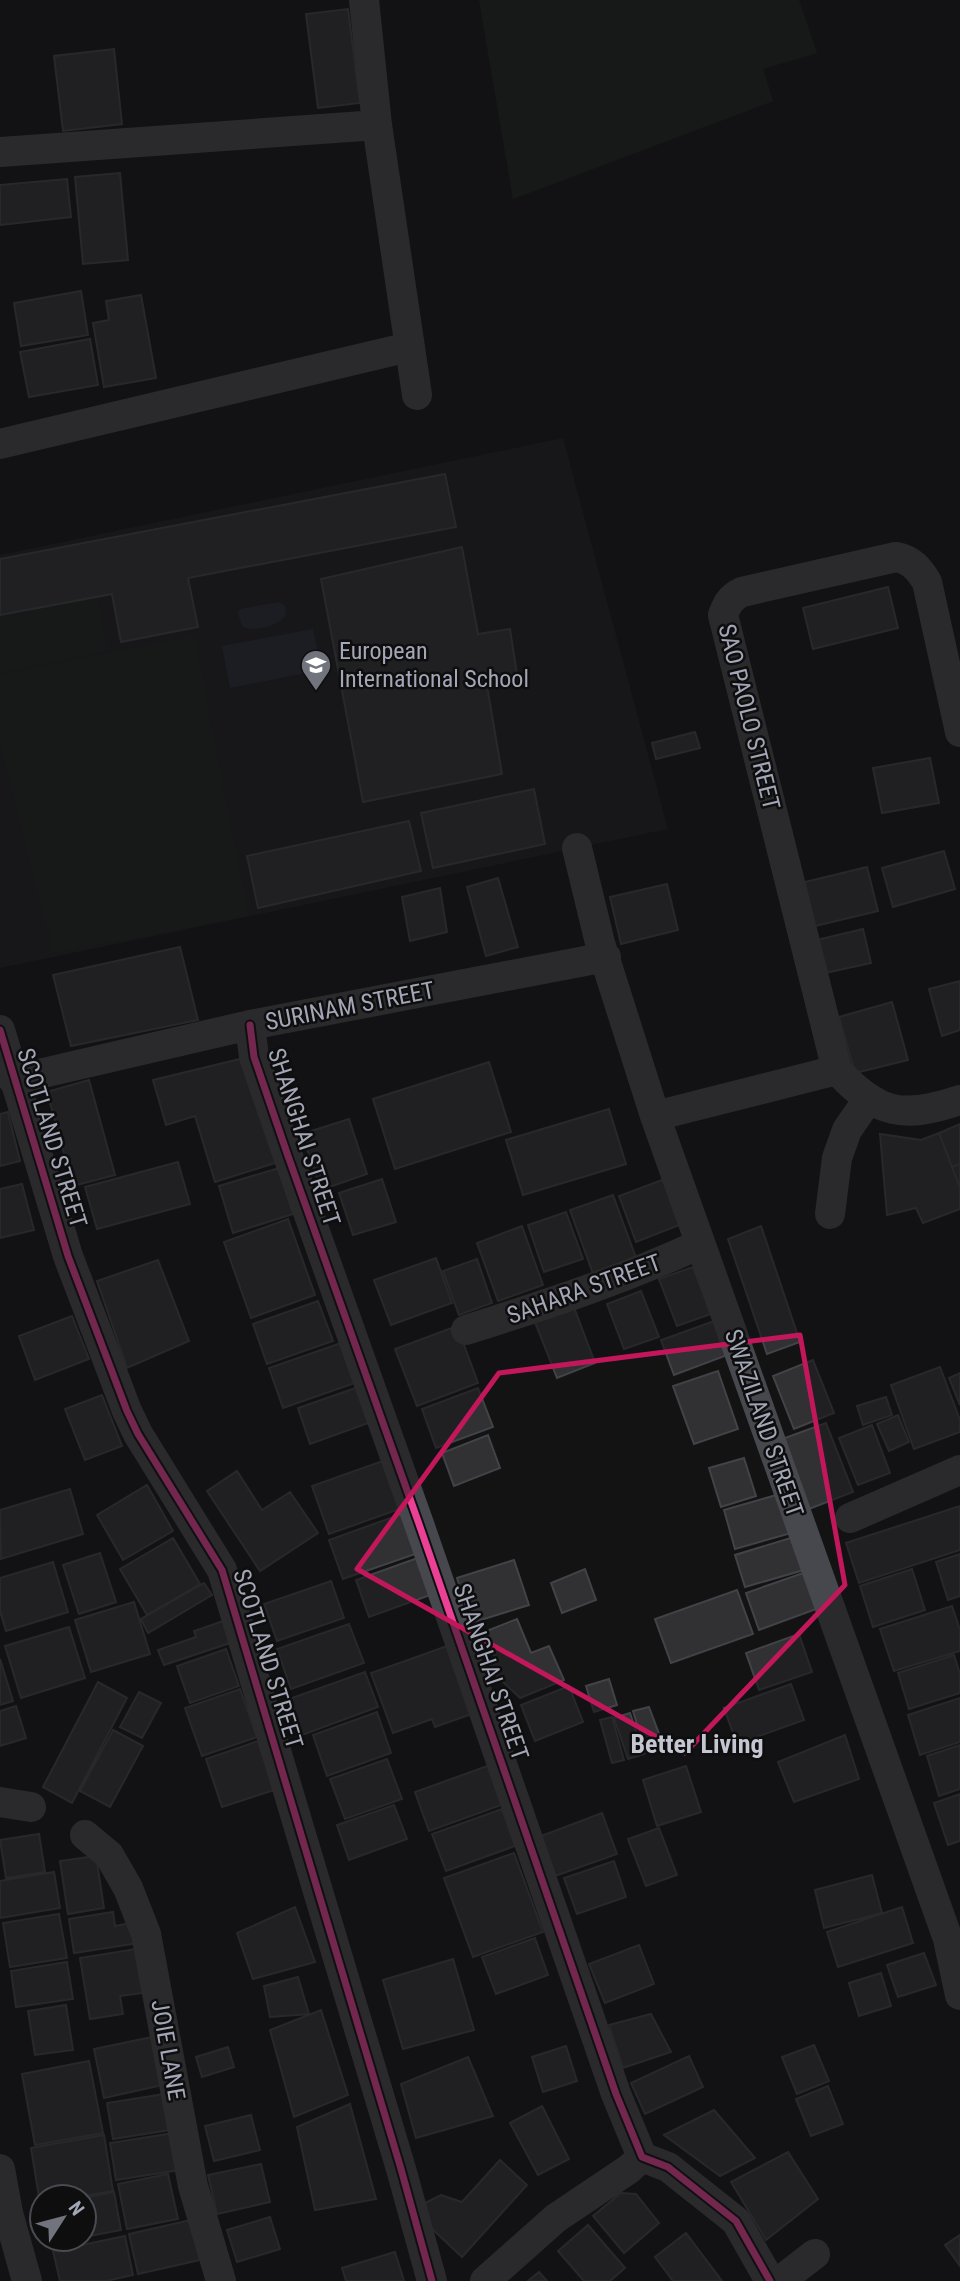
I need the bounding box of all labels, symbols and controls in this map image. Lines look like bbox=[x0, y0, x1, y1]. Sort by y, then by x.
street label: SAO PAOLO STREET bbox=[712, 621, 786, 813]
place label: European International School bbox=[339, 637, 529, 693]
school or university icon: European International School bbox=[299, 648, 333, 692]
street label: SURINAM STREET bbox=[263, 976, 437, 1036]
street label: SCOTLAND STREET bbox=[11, 1045, 93, 1231]
street label: SHANGHAI STREET bbox=[262, 1045, 346, 1229]
street label: SAHARA STREET bbox=[503, 1248, 665, 1330]
street label: SWAZILAND STREET bbox=[719, 1326, 809, 1520]
street label: SCOTLAND STREET bbox=[227, 1566, 309, 1752]
street label: SHANGHAI STREET bbox=[448, 1580, 534, 1764]
district label: Better Living bbox=[630, 1729, 764, 1759]
street label: JOIE LANE bbox=[145, 1997, 191, 2103]
north arrow bbox=[28, 2183, 98, 2253]
text: N bbox=[64, 2197, 89, 2220]

